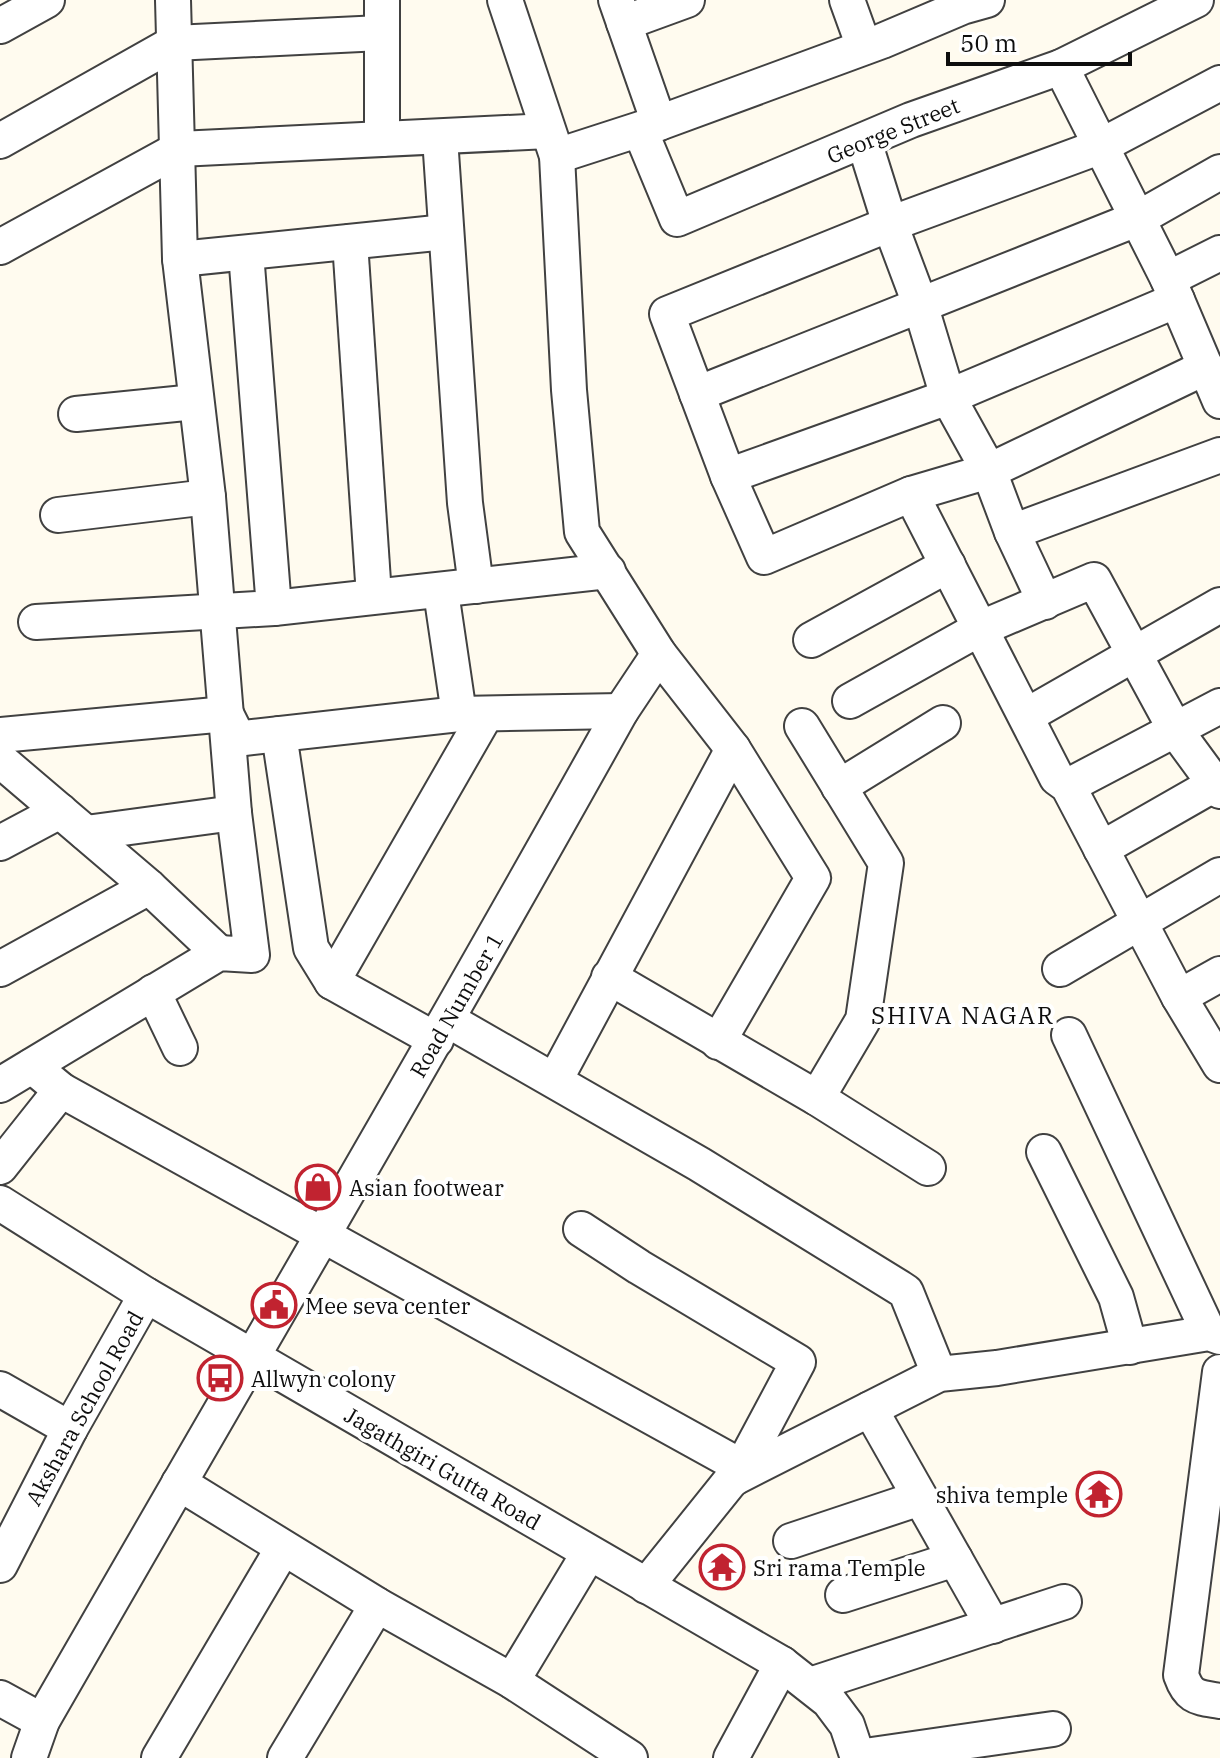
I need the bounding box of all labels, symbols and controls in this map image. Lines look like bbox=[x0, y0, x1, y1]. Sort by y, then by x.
scale bar bbox=[948, 16, 1130, 66]
text: 50 m bbox=[960, 27, 1017, 59]
street label: George Street bbox=[823, 90, 964, 170]
street label: Road Number 1 bbox=[403, 927, 509, 1083]
district label: SHIVA NAGAR bbox=[871, 999, 1055, 1031]
shop icon: Asian footwear bbox=[294, 1163, 342, 1211]
place label: Asian footwear bbox=[349, 1173, 504, 1202]
public building icon: Mee seva center bbox=[250, 1281, 298, 1329]
place label: Mee seva center bbox=[305, 1291, 471, 1320]
street label: Akshara School Road bbox=[18, 1306, 150, 1510]
bus stop icon: Allwyn colony bbox=[196, 1354, 244, 1402]
place label: Allwyn colony bbox=[251, 1364, 396, 1393]
street label: Jagathgiri Gutta Road bbox=[340, 1400, 546, 1536]
temple icon: shiva temple bbox=[1075, 1470, 1123, 1518]
place label: shiva temple bbox=[936, 1480, 1068, 1509]
temple icon: Sri rama Temple bbox=[698, 1543, 746, 1591]
place label: Sri rama Temple bbox=[753, 1553, 926, 1582]

